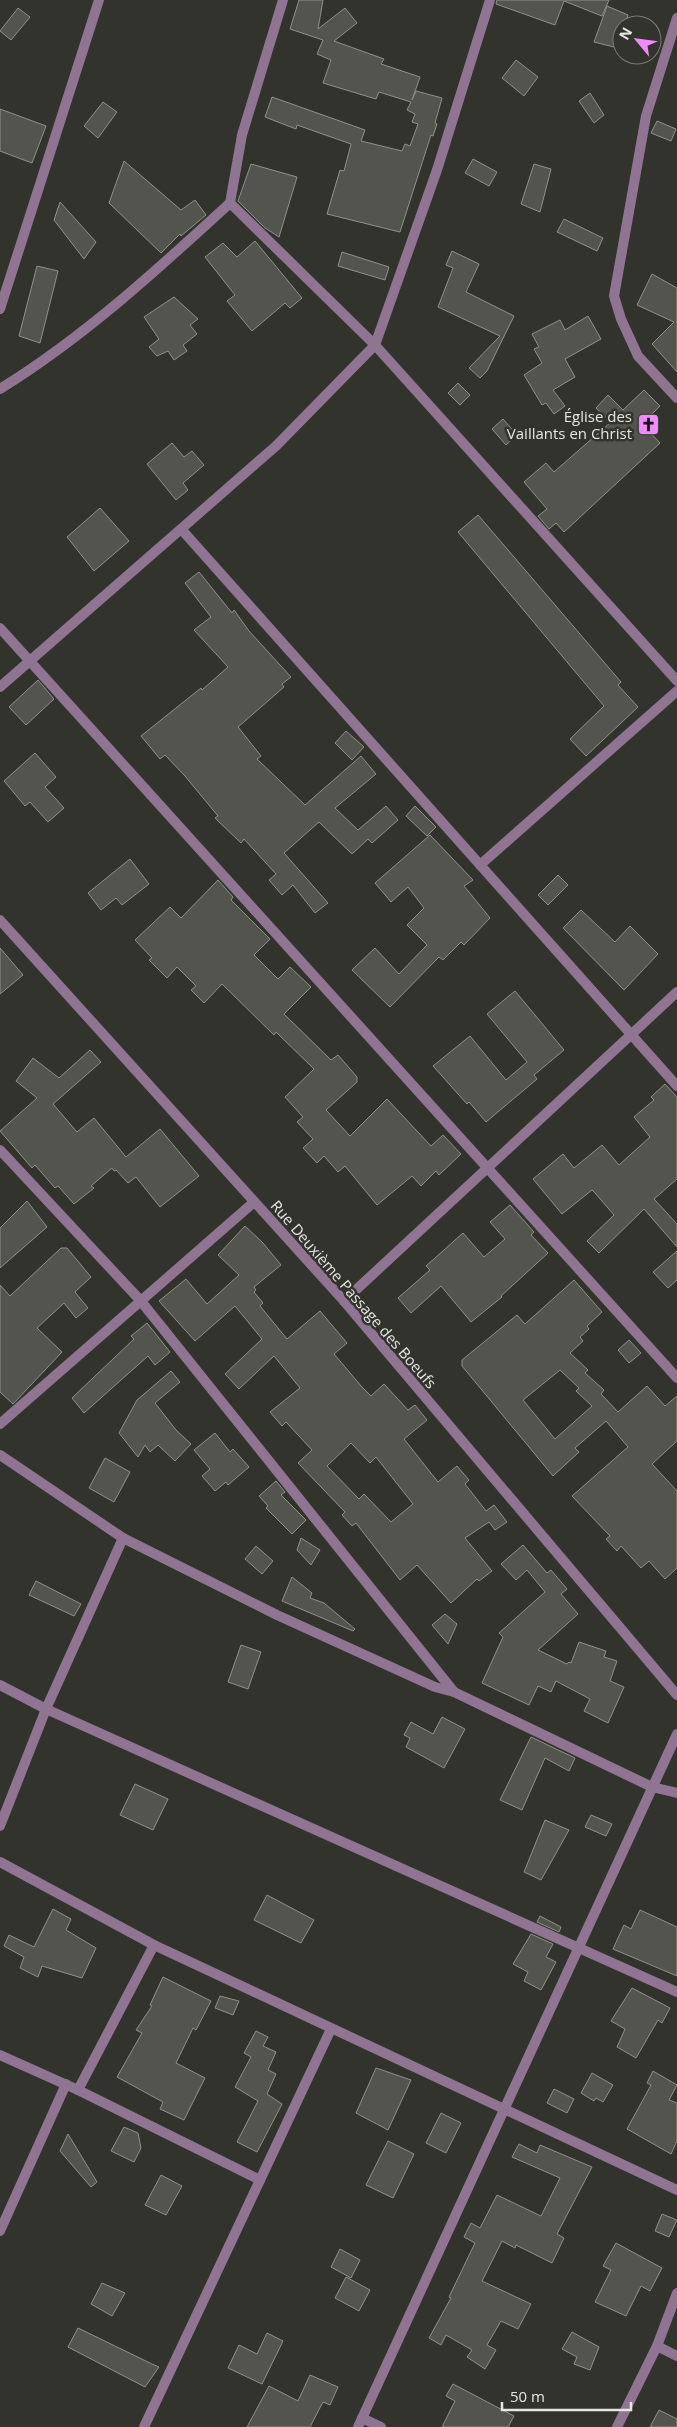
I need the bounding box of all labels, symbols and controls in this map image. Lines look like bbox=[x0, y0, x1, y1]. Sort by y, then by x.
north arrow bbox=[612, 15, 662, 65]
text: N bbox=[614, 24, 636, 43]
place label: Église des Vaillants en Christ bbox=[507, 406, 632, 443]
church icon: Église des Vaillants en Christ bbox=[636, 413, 660, 437]
street label: Rue Deuxième Passage des Boeufs bbox=[267, 1196, 441, 1392]
scale bar bbox=[502, 2380, 631, 2412]
text: 50 m bbox=[510, 2386, 545, 2406]

